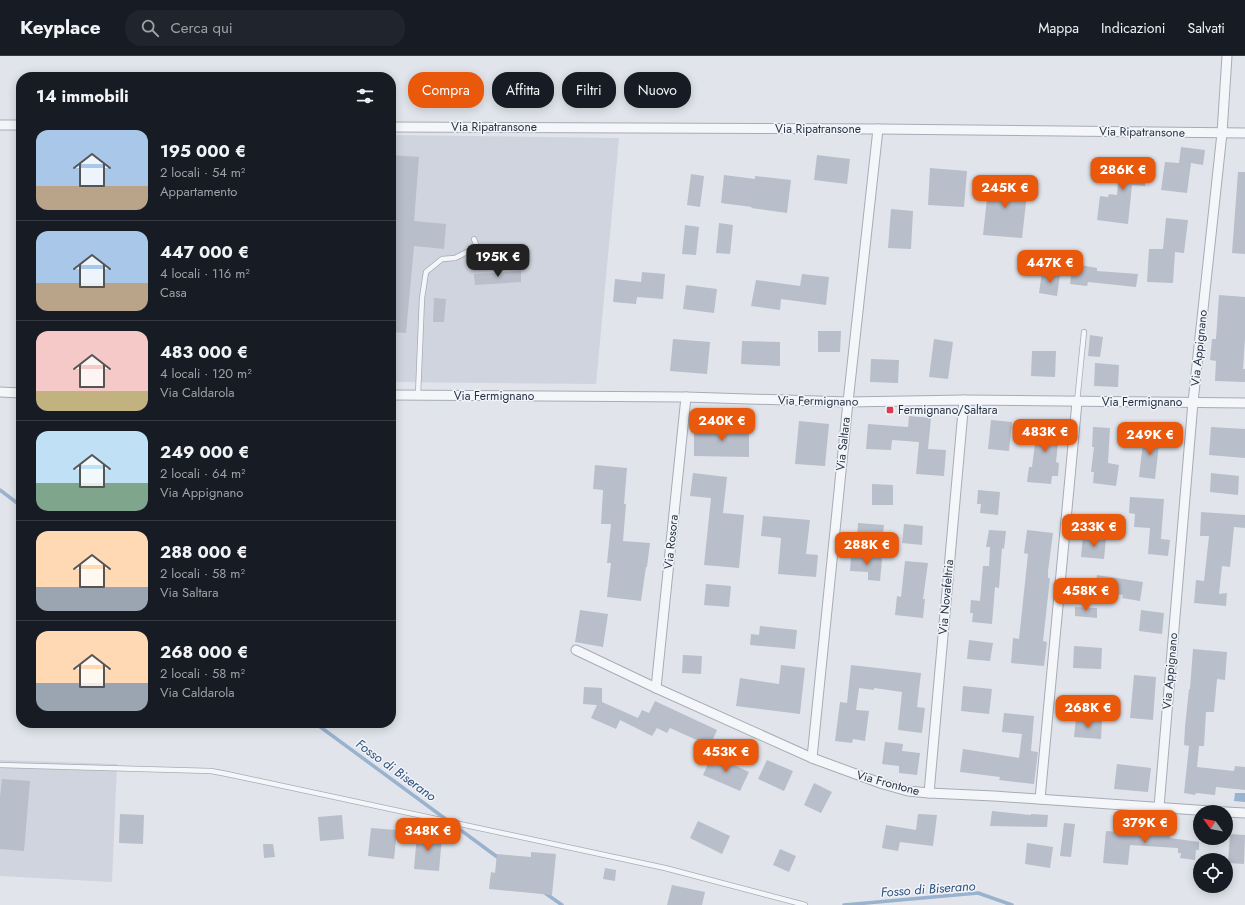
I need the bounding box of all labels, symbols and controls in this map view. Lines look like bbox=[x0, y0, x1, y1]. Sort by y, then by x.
search box bbox=[125, 10, 405, 46]
text: Keyplace bbox=[20, 14, 101, 41]
icon: search bbox=[139, 17, 161, 39]
text: Cerca qui bbox=[171, 17, 233, 39]
text: Mappa bbox=[1038, 18, 1079, 38]
text: Indicazioni bbox=[1101, 18, 1165, 38]
text: Salvati bbox=[1187, 18, 1225, 38]
chip: Compra bbox=[408, 72, 484, 108]
chip: Affitta bbox=[492, 72, 554, 108]
chip: Filtri bbox=[562, 72, 616, 108]
chip: Nuovo bbox=[624, 72, 691, 108]
text: 14 immobili bbox=[36, 84, 129, 108]
icon: filters bbox=[354, 85, 376, 107]
street label: Via Ripatransone bbox=[451, 118, 537, 136]
street label: Via Ripatransone bbox=[775, 120, 861, 138]
street label: Via Ripatransone bbox=[1099, 122, 1185, 142]
text: 195 000 € bbox=[160, 139, 246, 163]
icon: home bbox=[68, 146, 116, 194]
pin: 286K € bbox=[1090, 157, 1156, 191]
text: 286K € bbox=[1100, 160, 1146, 179]
text: 2 locali · 54 m² bbox=[160, 163, 245, 182]
pin: 245K € bbox=[972, 175, 1038, 209]
text: 245K € bbox=[981, 178, 1029, 197]
text: Appartamento bbox=[160, 182, 237, 201]
text: 447 000 € bbox=[160, 240, 249, 264]
pin: 195K € bbox=[465, 244, 531, 278]
icon: home bbox=[68, 247, 116, 295]
text: 195K € bbox=[475, 247, 521, 266]
pin: 447K € bbox=[1017, 250, 1083, 284]
text: 447K € bbox=[1026, 253, 1074, 272]
text: 4 locali · 116 m² bbox=[160, 264, 250, 283]
text: Casa bbox=[160, 283, 187, 302]
street label: Via Appignano bbox=[1186, 308, 1212, 387]
text: 483 000 € bbox=[160, 340, 248, 364]
icon: home bbox=[68, 347, 116, 395]
text: 4 locali · 120 m² bbox=[160, 364, 252, 383]
text: Via Caldarola bbox=[160, 383, 235, 402]
street label: Via Fermignano bbox=[454, 387, 535, 405]
street label: Via Fermignano bbox=[778, 391, 859, 411]
street label: Via Fermignano bbox=[1102, 393, 1183, 411]
place label: Fermignano/Saltara bbox=[898, 401, 998, 419]
marker: Fermignano/Saltara bbox=[885, 405, 895, 415]
pin: 240K € bbox=[689, 408, 755, 442]
text: 240K € bbox=[698, 411, 746, 430]
street label: Via Saltara bbox=[831, 416, 855, 472]
pin: 483K € bbox=[1012, 419, 1078, 453]
text: 483K € bbox=[1022, 422, 1068, 441]
pin: 249K € bbox=[1117, 422, 1183, 456]
text: 249K € bbox=[1126, 425, 1174, 444]
text: 249 000 € bbox=[160, 440, 250, 464]
icon: home bbox=[68, 447, 116, 495]
text: 2 locali · 64 m² bbox=[160, 464, 246, 483]
text: Via Appignano bbox=[160, 483, 243, 502]
street label: Via Rosora bbox=[659, 514, 683, 570]
pin: 233K € bbox=[1061, 514, 1127, 548]
text: 233K € bbox=[1071, 517, 1117, 536]
pin: 288K € bbox=[834, 532, 900, 566]
text: 288K € bbox=[844, 535, 890, 554]
text: 288 000 € bbox=[160, 540, 248, 564]
icon: home bbox=[68, 547, 116, 595]
street label: Via Novafeltria bbox=[934, 558, 958, 635]
text: 2 locali · 58 m² bbox=[160, 564, 245, 583]
pin: 458K € bbox=[1053, 578, 1119, 612]
text: 458K € bbox=[1062, 581, 1110, 600]
text: Via Saltara bbox=[160, 583, 219, 602]
street label: Via Appignano bbox=[1158, 631, 1182, 710]
text: 268 000 € bbox=[160, 640, 248, 664]
icon: home bbox=[68, 647, 116, 695]
text: 2 locali · 58 m² bbox=[160, 664, 245, 683]
text: Via Caldarola bbox=[160, 683, 235, 702]
pin: 268K € bbox=[1055, 695, 1121, 729]
text: 268K € bbox=[1065, 698, 1111, 717]
water label: Fosso di Biserano bbox=[352, 734, 440, 806]
pin: 453K € bbox=[693, 739, 759, 773]
text: 453K € bbox=[702, 742, 750, 761]
street label: Via Frontone bbox=[854, 766, 922, 800]
north arrow bbox=[1193, 805, 1233, 845]
map controls bbox=[1193, 805, 1233, 893]
pin: 379K € bbox=[1112, 810, 1178, 844]
text: 379K € bbox=[1122, 813, 1168, 832]
pin: 348K € bbox=[395, 818, 461, 852]
text: 348K € bbox=[405, 821, 451, 840]
button: locate bbox=[1193, 853, 1233, 893]
water label: Fosso di Biserano bbox=[880, 876, 976, 902]

